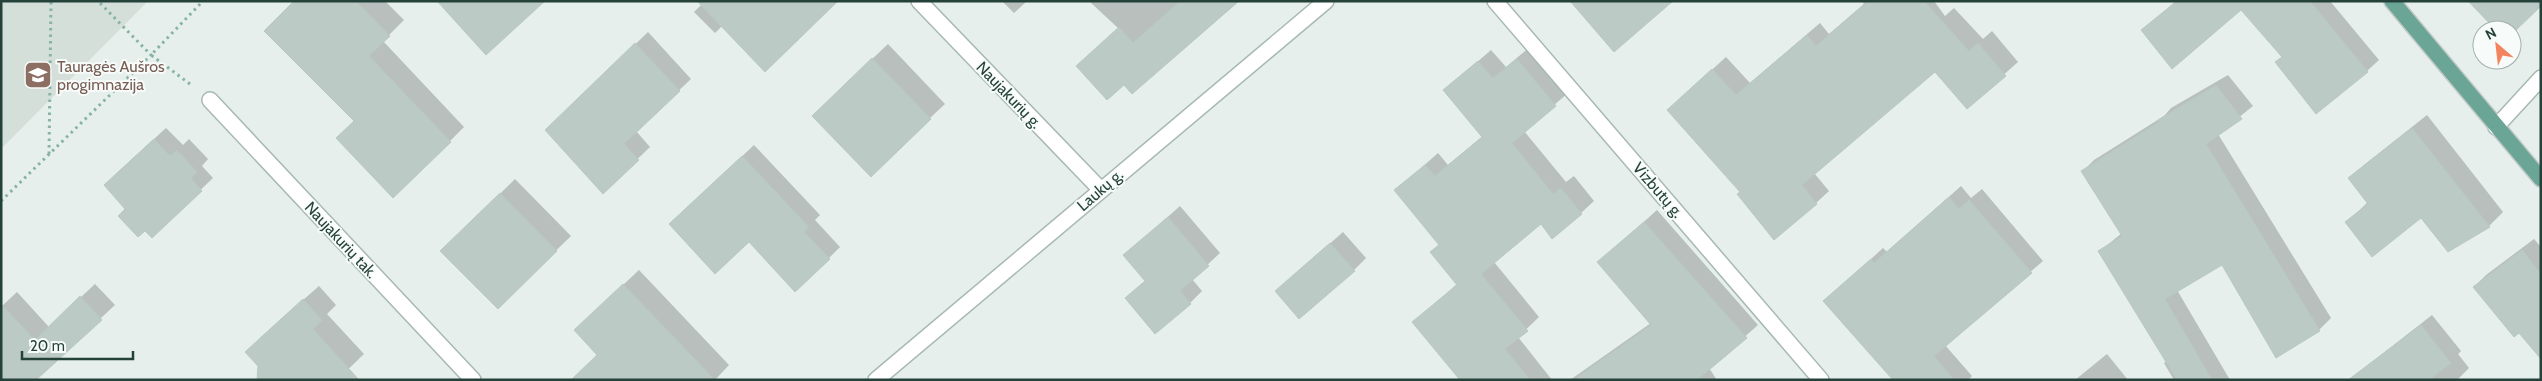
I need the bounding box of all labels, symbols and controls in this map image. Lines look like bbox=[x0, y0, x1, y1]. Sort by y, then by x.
north arrow bbox=[2472, 20, 2522, 70]
text: N bbox=[2482, 23, 2499, 44]
place label: Tauragės Aušros progimnazija bbox=[57, 57, 165, 94]
street label: Naujakurių g. bbox=[972, 58, 1046, 132]
school or university icon: Tauragės Aušros progimnazija bbox=[23, 60, 53, 90]
street label: Vizbutų g. bbox=[1629, 158, 1687, 222]
street label: Laukų g. bbox=[1073, 165, 1127, 215]
street label: Naujakurių tak. bbox=[301, 198, 381, 282]
scale bar bbox=[22, 328, 134, 360]
text: 20 m bbox=[30, 337, 65, 355]

